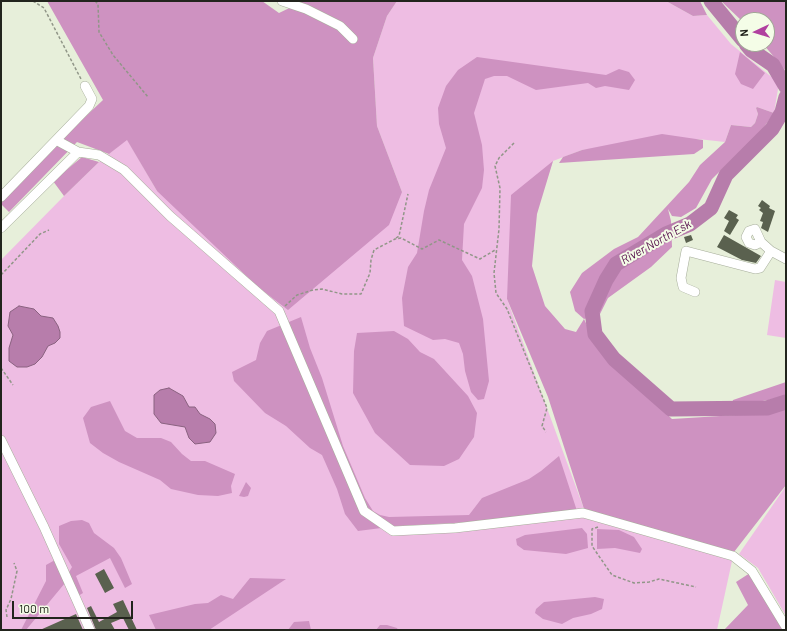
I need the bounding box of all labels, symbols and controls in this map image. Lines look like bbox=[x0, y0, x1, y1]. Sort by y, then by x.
north arrow bbox=[735, 12, 775, 52]
text: N bbox=[737, 29, 750, 37]
water label: River North Esk bbox=[618, 217, 694, 267]
scale bar bbox=[14, 593, 135, 619]
text: 100 m bbox=[19, 601, 49, 615]

